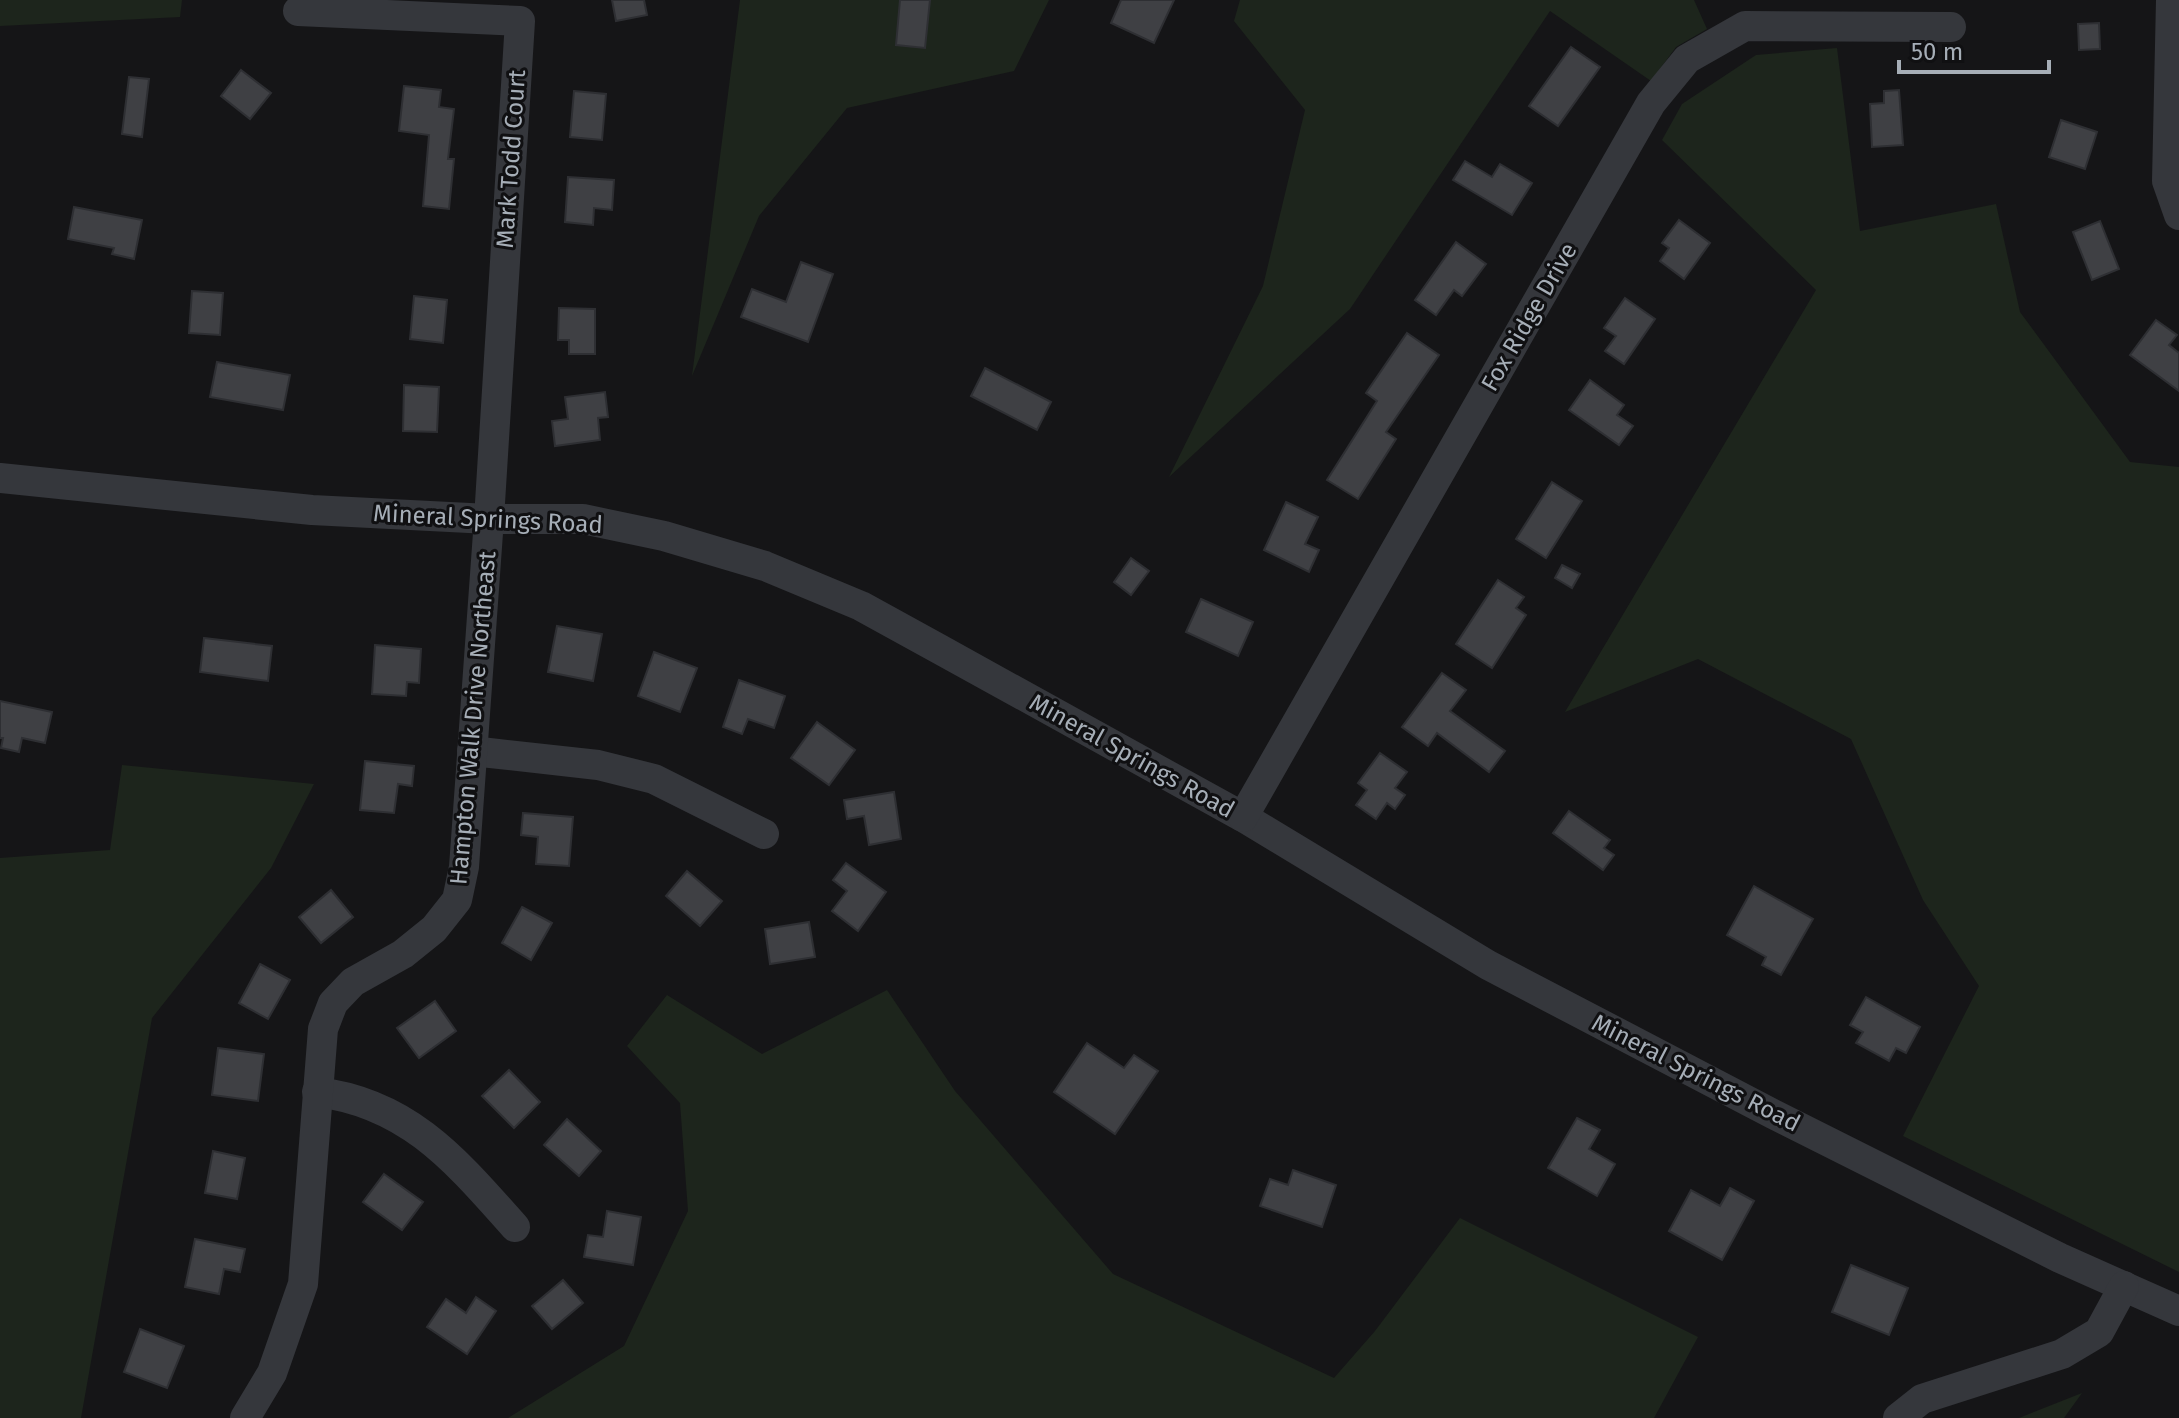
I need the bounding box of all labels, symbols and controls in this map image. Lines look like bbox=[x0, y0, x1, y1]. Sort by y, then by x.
scale bar bbox=[1899, 24, 2049, 74]
text: 50 m bbox=[1911, 38, 1963, 66]
street label: Mark Todd Court bbox=[491, 69, 531, 249]
street label: Fox Ridge Drive bbox=[1475, 238, 1583, 396]
street label: Mineral Springs Road bbox=[372, 499, 604, 539]
street label: Hampton Walk Drive Northeast bbox=[444, 550, 502, 886]
street label: Mineral Springs Road bbox=[1025, 688, 1239, 824]
street label: Mineral Springs Road bbox=[1587, 1008, 1805, 1138]

